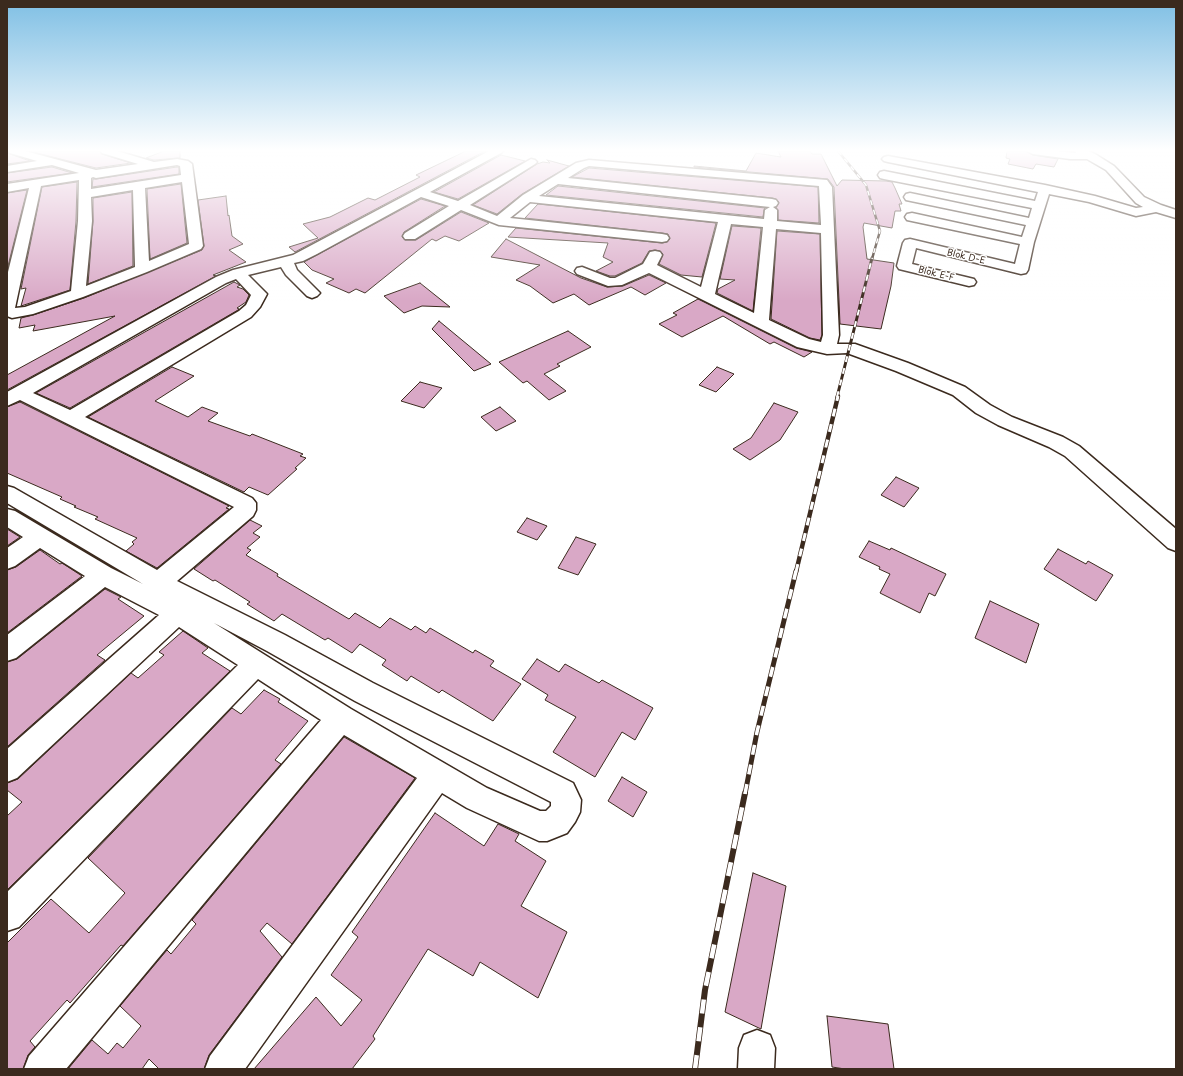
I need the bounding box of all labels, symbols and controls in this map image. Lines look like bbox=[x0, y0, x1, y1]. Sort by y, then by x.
street label: Blok D-E bbox=[946, 247, 986, 267]
street label: Blok E-F bbox=[917, 264, 955, 284]

